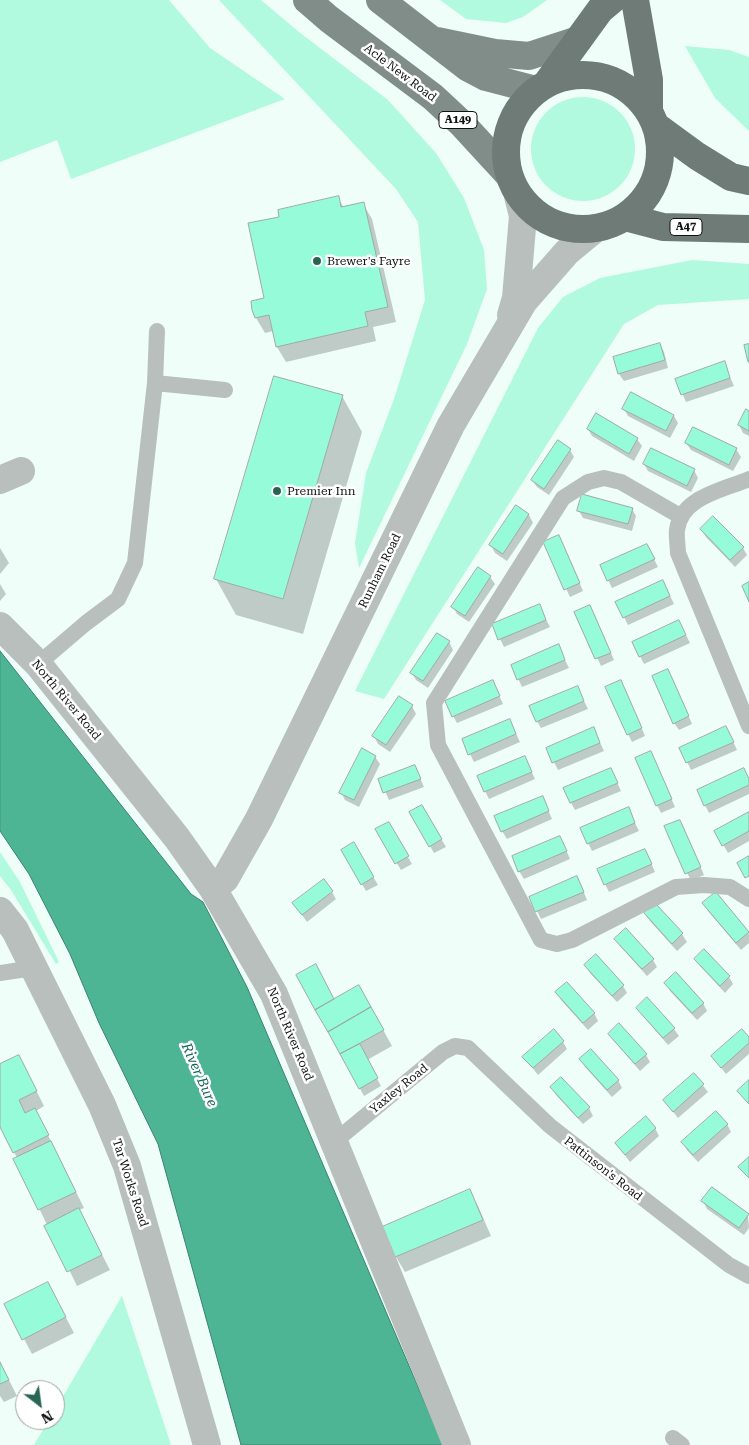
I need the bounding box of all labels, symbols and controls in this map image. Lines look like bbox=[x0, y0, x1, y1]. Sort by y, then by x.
street label: Acle New Road bbox=[361, 41, 439, 105]
road number: A149 bbox=[439, 112, 477, 128]
road number: A47 bbox=[670, 218, 702, 236]
place label: Brewer's Fayre bbox=[327, 254, 410, 268]
marker: Brewer's Fayre bbox=[311, 255, 323, 267]
place label: Premier Inn bbox=[287, 484, 355, 498]
marker: Premier Inn bbox=[271, 485, 283, 497]
street label: Runham Road bbox=[356, 532, 404, 610]
street label: North River Road bbox=[28, 657, 104, 743]
street label: North River Road bbox=[264, 985, 316, 1083]
water label: River Bure bbox=[177, 1040, 221, 1110]
street label: Yaxley Road bbox=[367, 1061, 431, 1117]
street label: Pattinson's Road bbox=[561, 1134, 645, 1204]
street label: Tar Works Road bbox=[109, 1137, 151, 1229]
north arrow bbox=[15, 1380, 65, 1430]
text: N bbox=[38, 1408, 56, 1427]

